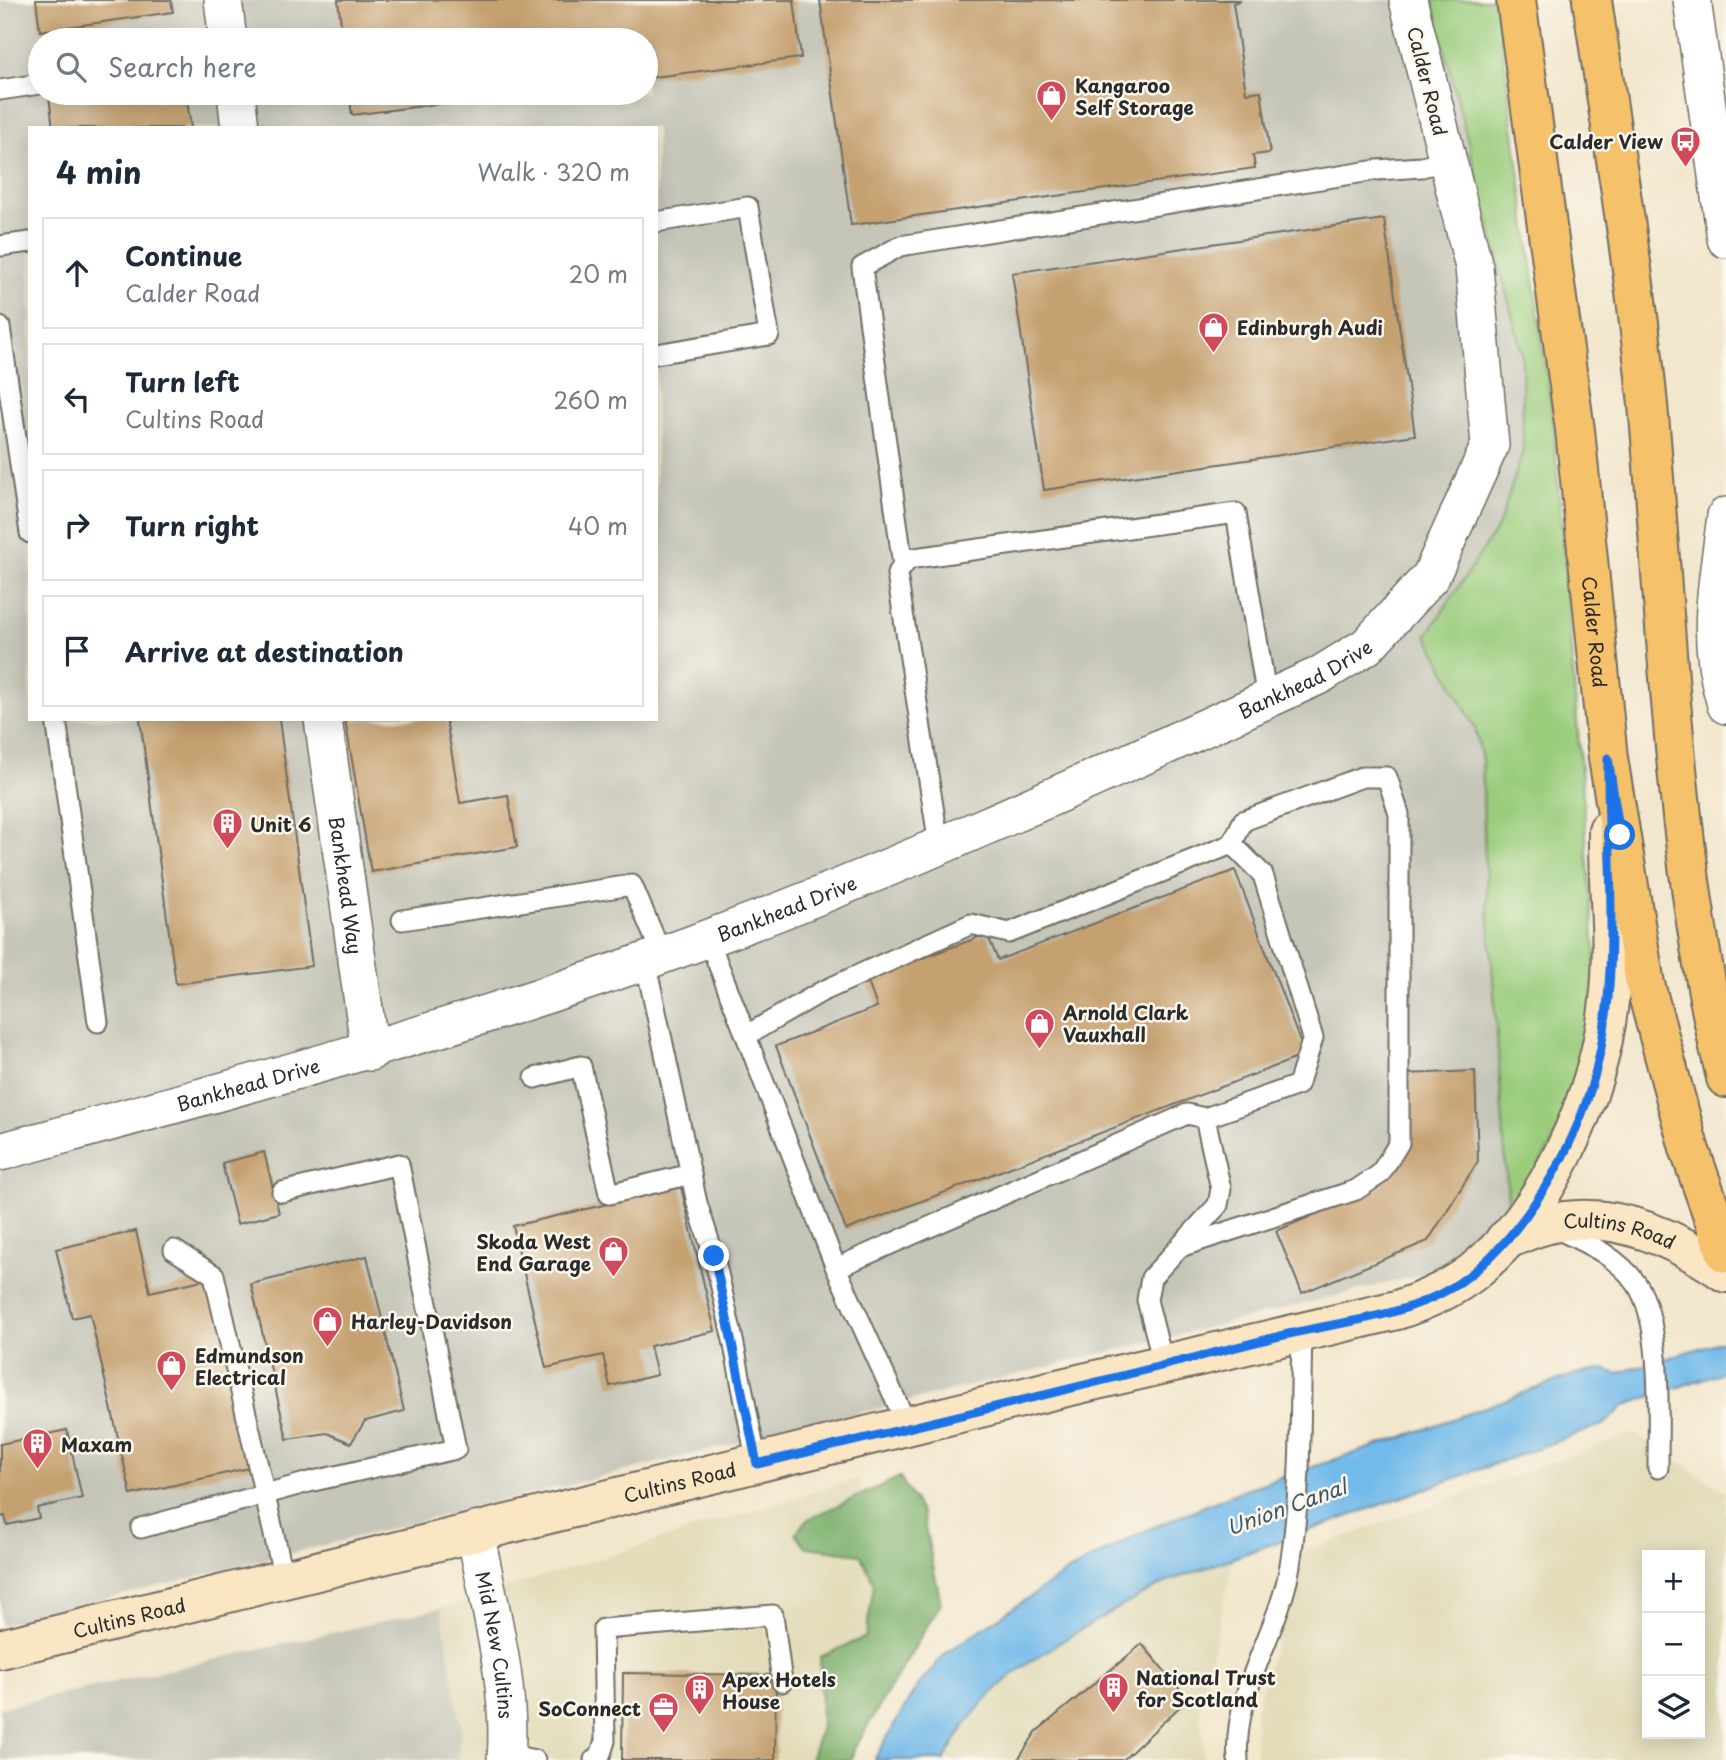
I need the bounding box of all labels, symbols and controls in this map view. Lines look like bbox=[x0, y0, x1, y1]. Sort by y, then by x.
street label: Calder Road bbox=[1401, 23, 1455, 139]
search box bbox=[28, 28, 658, 105]
text: Search here bbox=[108, 47, 257, 86]
icon: search bbox=[52, 48, 90, 86]
place label: Kangaroo Self Storage bbox=[1075, 71, 1194, 121]
shop icon: Kangaroo Self Storage bbox=[1035, 79, 1069, 123]
bus stop icon: Calder View bbox=[1669, 124, 1703, 168]
place label: Calder View bbox=[1549, 127, 1663, 155]
text: 4 min bbox=[56, 149, 142, 194]
text: Walk · 320 m bbox=[477, 154, 630, 189]
text: Continue bbox=[125, 236, 242, 275]
icon: ahead bbox=[58, 254, 96, 292]
text: 20 m bbox=[569, 256, 628, 291]
text: Calder Road bbox=[125, 275, 260, 310]
shop icon: Edinburgh Audi bbox=[1197, 310, 1231, 354]
place label: Edinburgh Audi bbox=[1237, 313, 1383, 341]
text: Turn left bbox=[125, 362, 240, 401]
icon: left bbox=[58, 380, 96, 418]
text: 260 m bbox=[553, 382, 628, 417]
text: Cultins Road bbox=[125, 401, 264, 436]
icon: right bbox=[58, 506, 96, 544]
text: Turn right bbox=[125, 506, 259, 545]
text: 40 m bbox=[568, 508, 628, 543]
street label: Calder Road bbox=[1576, 575, 1615, 689]
icon: arrive bbox=[58, 632, 96, 670]
text: Arrive at destination bbox=[125, 632, 404, 671]
street label: Bankhead Drive bbox=[1233, 632, 1377, 725]
building icon: Unit 6 bbox=[210, 807, 244, 851]
place label: Unit 6 bbox=[250, 810, 311, 838]
street label: Bankhead Way bbox=[323, 815, 370, 956]
route start bbox=[1604, 819, 1635, 850]
street label: Bankhead Drive bbox=[713, 868, 861, 948]
place label: Arnold Clark Vauxhall bbox=[1062, 998, 1189, 1048]
shop icon: Arnold Clark Vauxhall bbox=[1023, 1006, 1057, 1050]
street label: Bankhead Drive bbox=[173, 1051, 323, 1117]
street label: Cultins Road bbox=[1562, 1206, 1681, 1255]
place label: Skoda West End Garage bbox=[476, 1227, 591, 1277]
shop icon: Skoda West End Garage bbox=[597, 1235, 631, 1279]
route end bbox=[698, 1240, 729, 1271]
shop icon: Harley-Davidson bbox=[311, 1304, 345, 1348]
place label: Harley-Davidson bbox=[351, 1307, 512, 1335]
place label: Edmundson Electrical bbox=[195, 1341, 304, 1391]
shop icon: Edmundson Electrical bbox=[155, 1349, 189, 1393]
building icon: Maxam bbox=[21, 1427, 55, 1471]
place label: Maxam bbox=[61, 1430, 132, 1458]
street label: Cultins Road bbox=[620, 1454, 739, 1509]
water label: Union Canal bbox=[1222, 1468, 1353, 1543]
map controls bbox=[1642, 1550, 1705, 1739]
button: + bbox=[1642, 1550, 1705, 1613]
street label: Mid New Cultins bbox=[469, 1569, 521, 1720]
street label: Cultins Road bbox=[70, 1590, 188, 1645]
button: − bbox=[1642, 1613, 1705, 1676]
place label: National Trust for Scotland bbox=[1136, 1663, 1276, 1713]
place label: Apex Hotels House bbox=[721, 1665, 836, 1715]
building icon: National Trust for Scotland bbox=[1096, 1671, 1130, 1715]
building icon: Apex Hotels House bbox=[682, 1673, 716, 1717]
button: layers bbox=[1642, 1676, 1705, 1739]
office icon: SoConnect bbox=[647, 1691, 681, 1735]
place label: SoConnect bbox=[538, 1694, 641, 1722]

